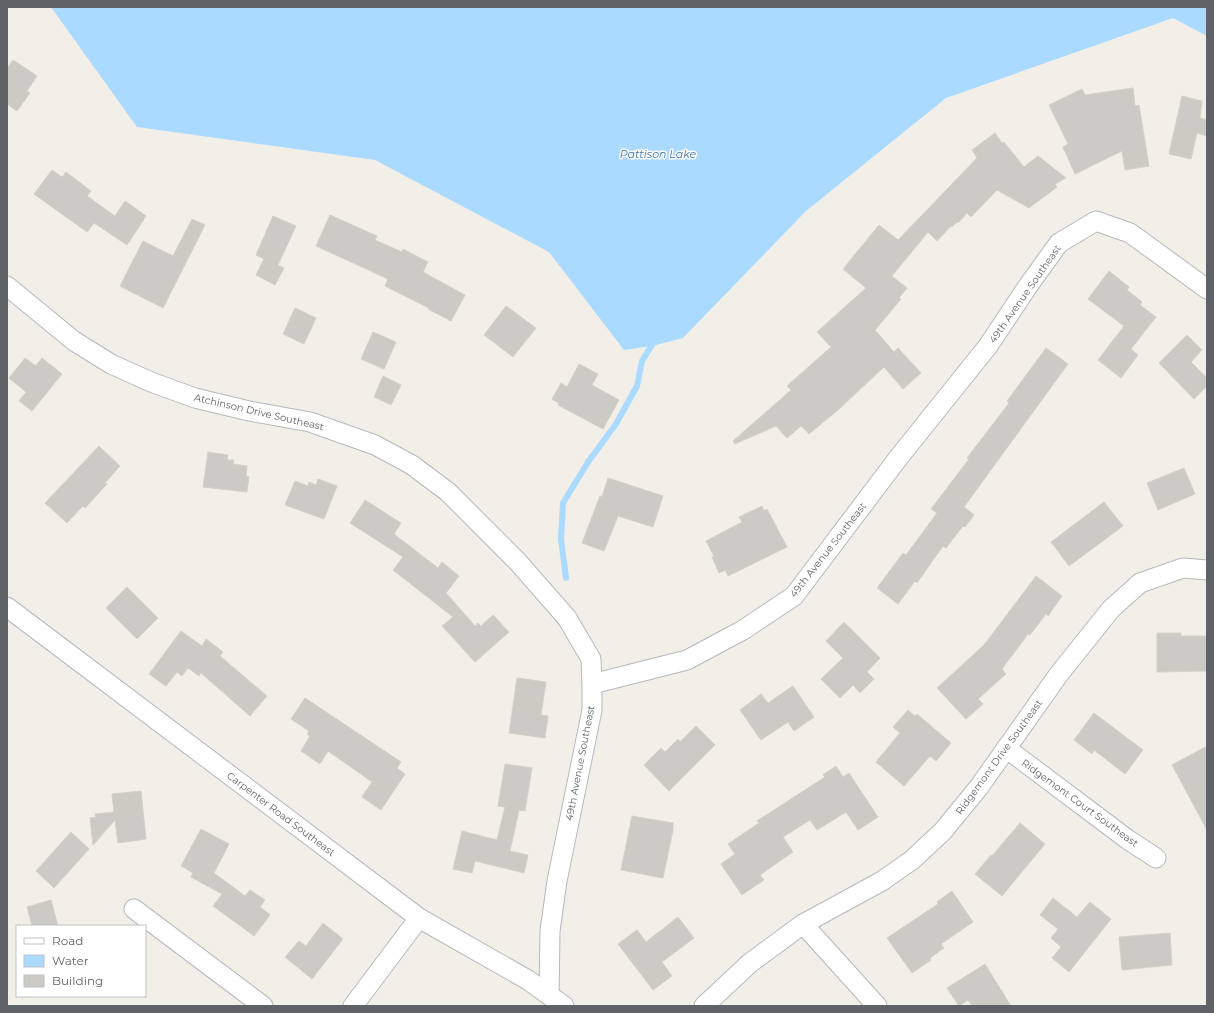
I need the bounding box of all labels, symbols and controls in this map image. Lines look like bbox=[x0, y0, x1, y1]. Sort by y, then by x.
water label: Pattison Lake bbox=[620, 147, 697, 161]
street label: 49th Avenue Southeast bbox=[986, 242, 1064, 346]
street label: Atchinson Drive Southeast bbox=[193, 391, 325, 433]
street label: 49th Avenue Southeast bbox=[787, 500, 869, 600]
street label: Ridgemont Drive Southeast bbox=[953, 697, 1045, 817]
street label: 49th Avenue Southeast bbox=[562, 704, 598, 822]
street label: Ridgemont Court Southeast bbox=[1019, 756, 1141, 850]
street label: Carpenter Road Southeast bbox=[224, 769, 338, 859]
legend bbox=[16, 925, 146, 997]
text: Road bbox=[52, 933, 83, 948]
text: Water bbox=[52, 953, 89, 968]
text: Building bbox=[52, 973, 103, 988]

